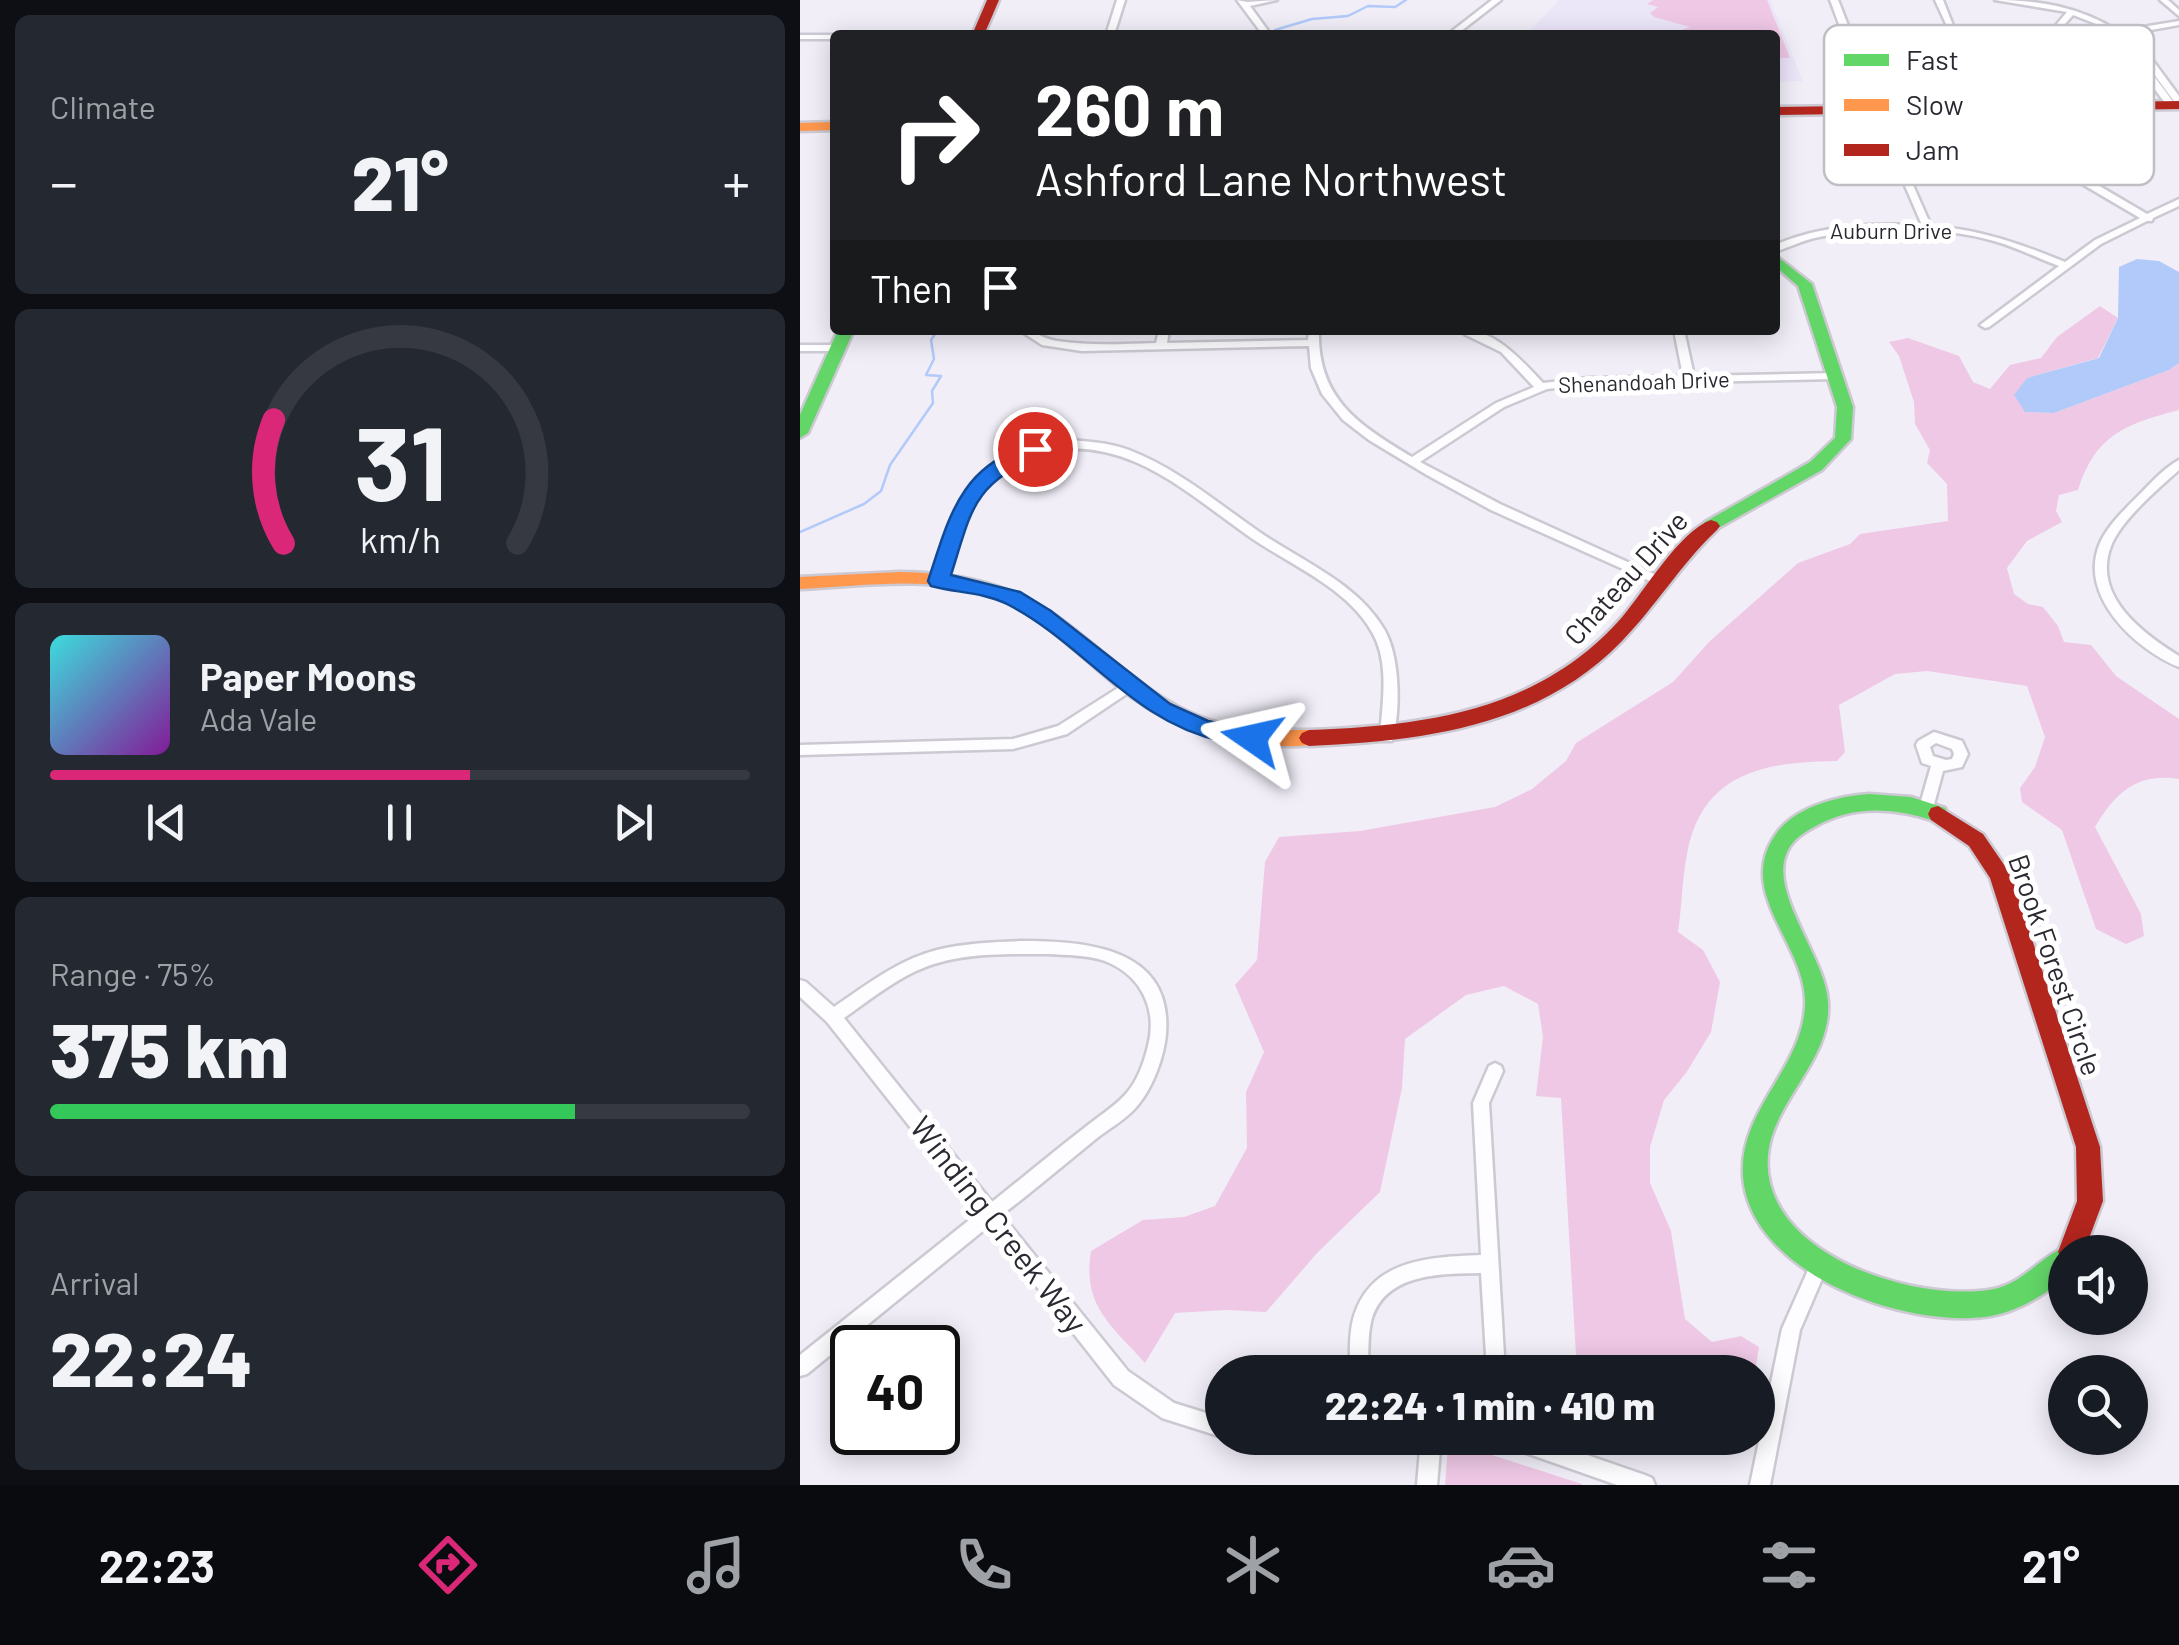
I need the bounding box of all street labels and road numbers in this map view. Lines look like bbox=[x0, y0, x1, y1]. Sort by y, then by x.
street label: Auburn Drive bbox=[1830, 217, 1952, 243]
street label: Shenandoah Drive bbox=[1558, 365, 1730, 397]
street label: Chateau Drive bbox=[1556, 503, 1694, 651]
street label: Brook Forest Circle bbox=[2002, 850, 2110, 1080]
street label: Winding Creek Way bbox=[903, 1108, 1096, 1340]

